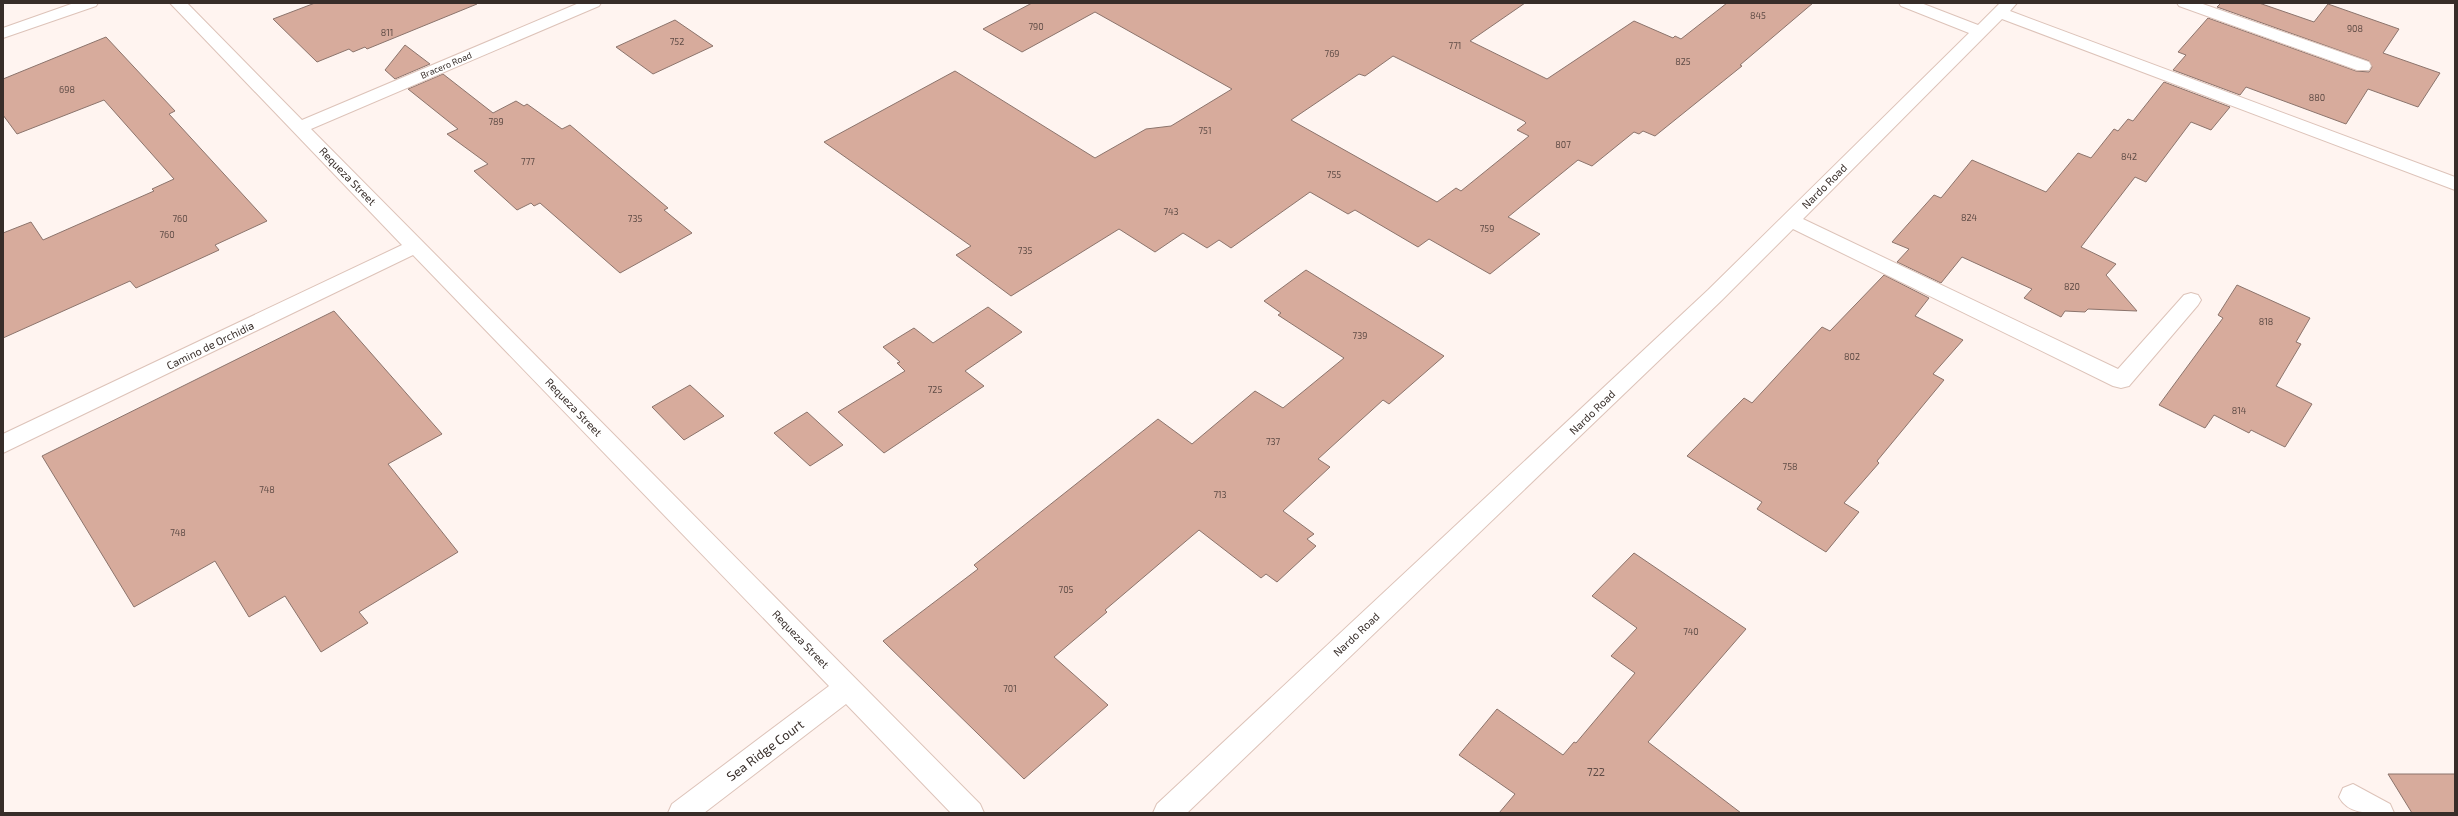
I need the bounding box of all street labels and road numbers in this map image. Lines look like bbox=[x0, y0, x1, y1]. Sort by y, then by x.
street label: Bracero Road bbox=[419, 49, 473, 81]
street label: Requeza Street bbox=[317, 144, 379, 208]
street label: Nardo Road bbox=[1799, 161, 1849, 211]
street label: Camino de Orchidia bbox=[164, 318, 256, 372]
street label: Requeza Street bbox=[543, 375, 605, 439]
street label: Nardo Road bbox=[1566, 387, 1618, 437]
street label: Requeza Street bbox=[770, 607, 832, 671]
street label: Nardo Road bbox=[1330, 609, 1382, 659]
street label: Sea Ridge Court bbox=[723, 716, 807, 784]

